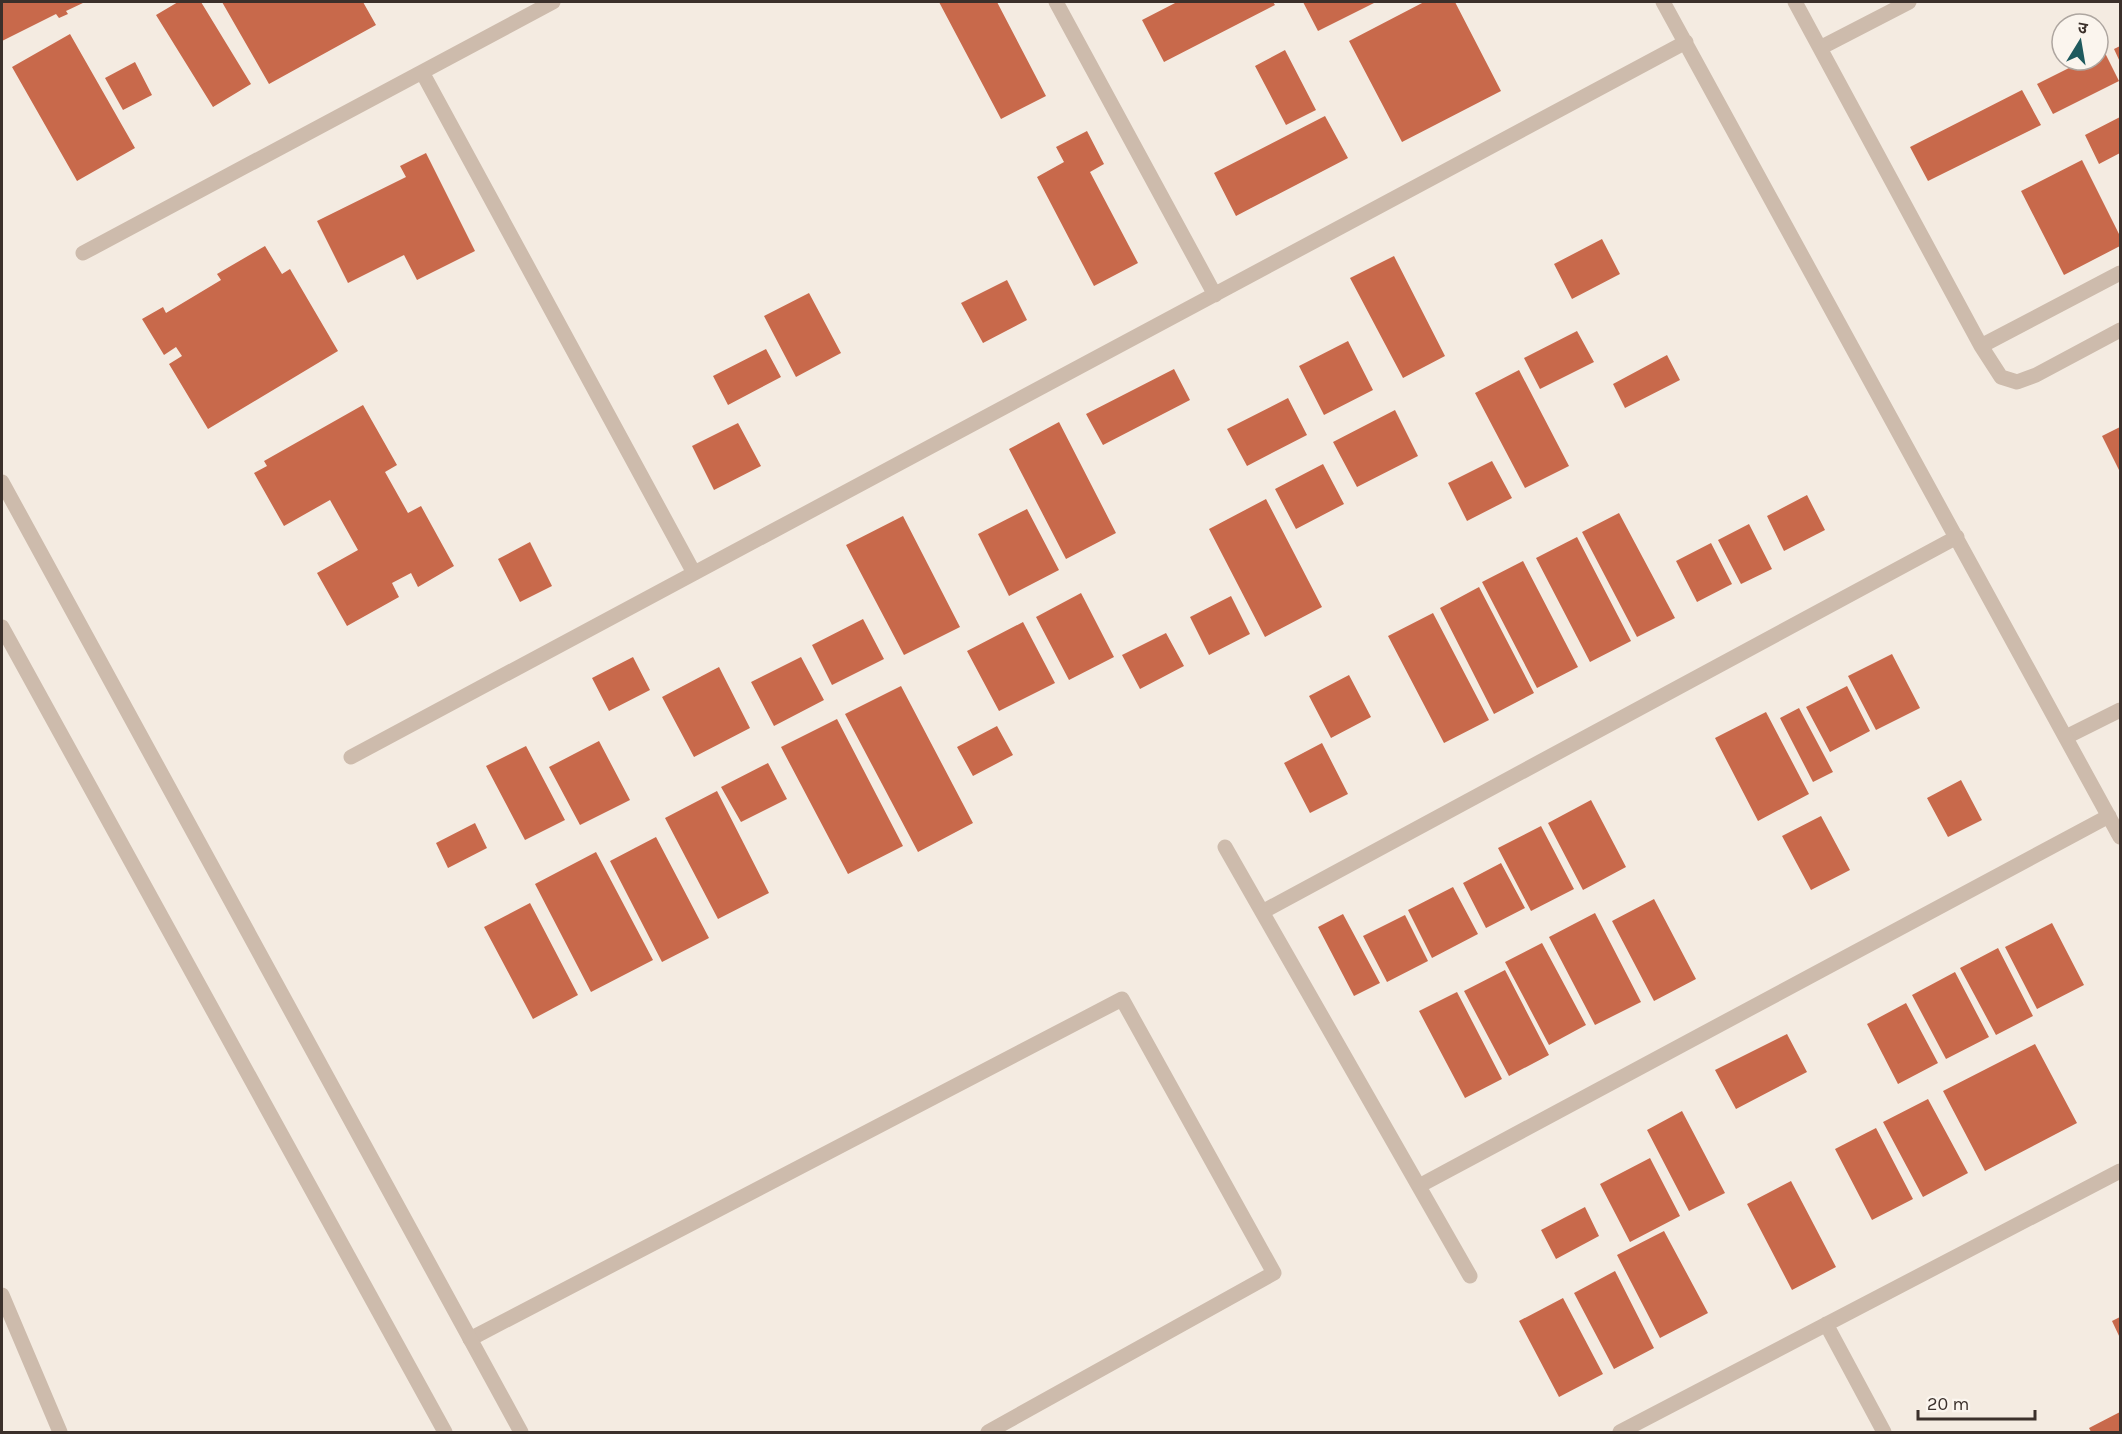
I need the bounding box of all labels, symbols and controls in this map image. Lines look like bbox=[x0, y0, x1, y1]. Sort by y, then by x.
north arrow bbox=[2050, 12, 2110, 72]
text: उ bbox=[2076, 18, 2090, 38]
scale bar bbox=[1918, 1383, 2035, 1421]
text: 20 m bbox=[1927, 1393, 1969, 1415]

